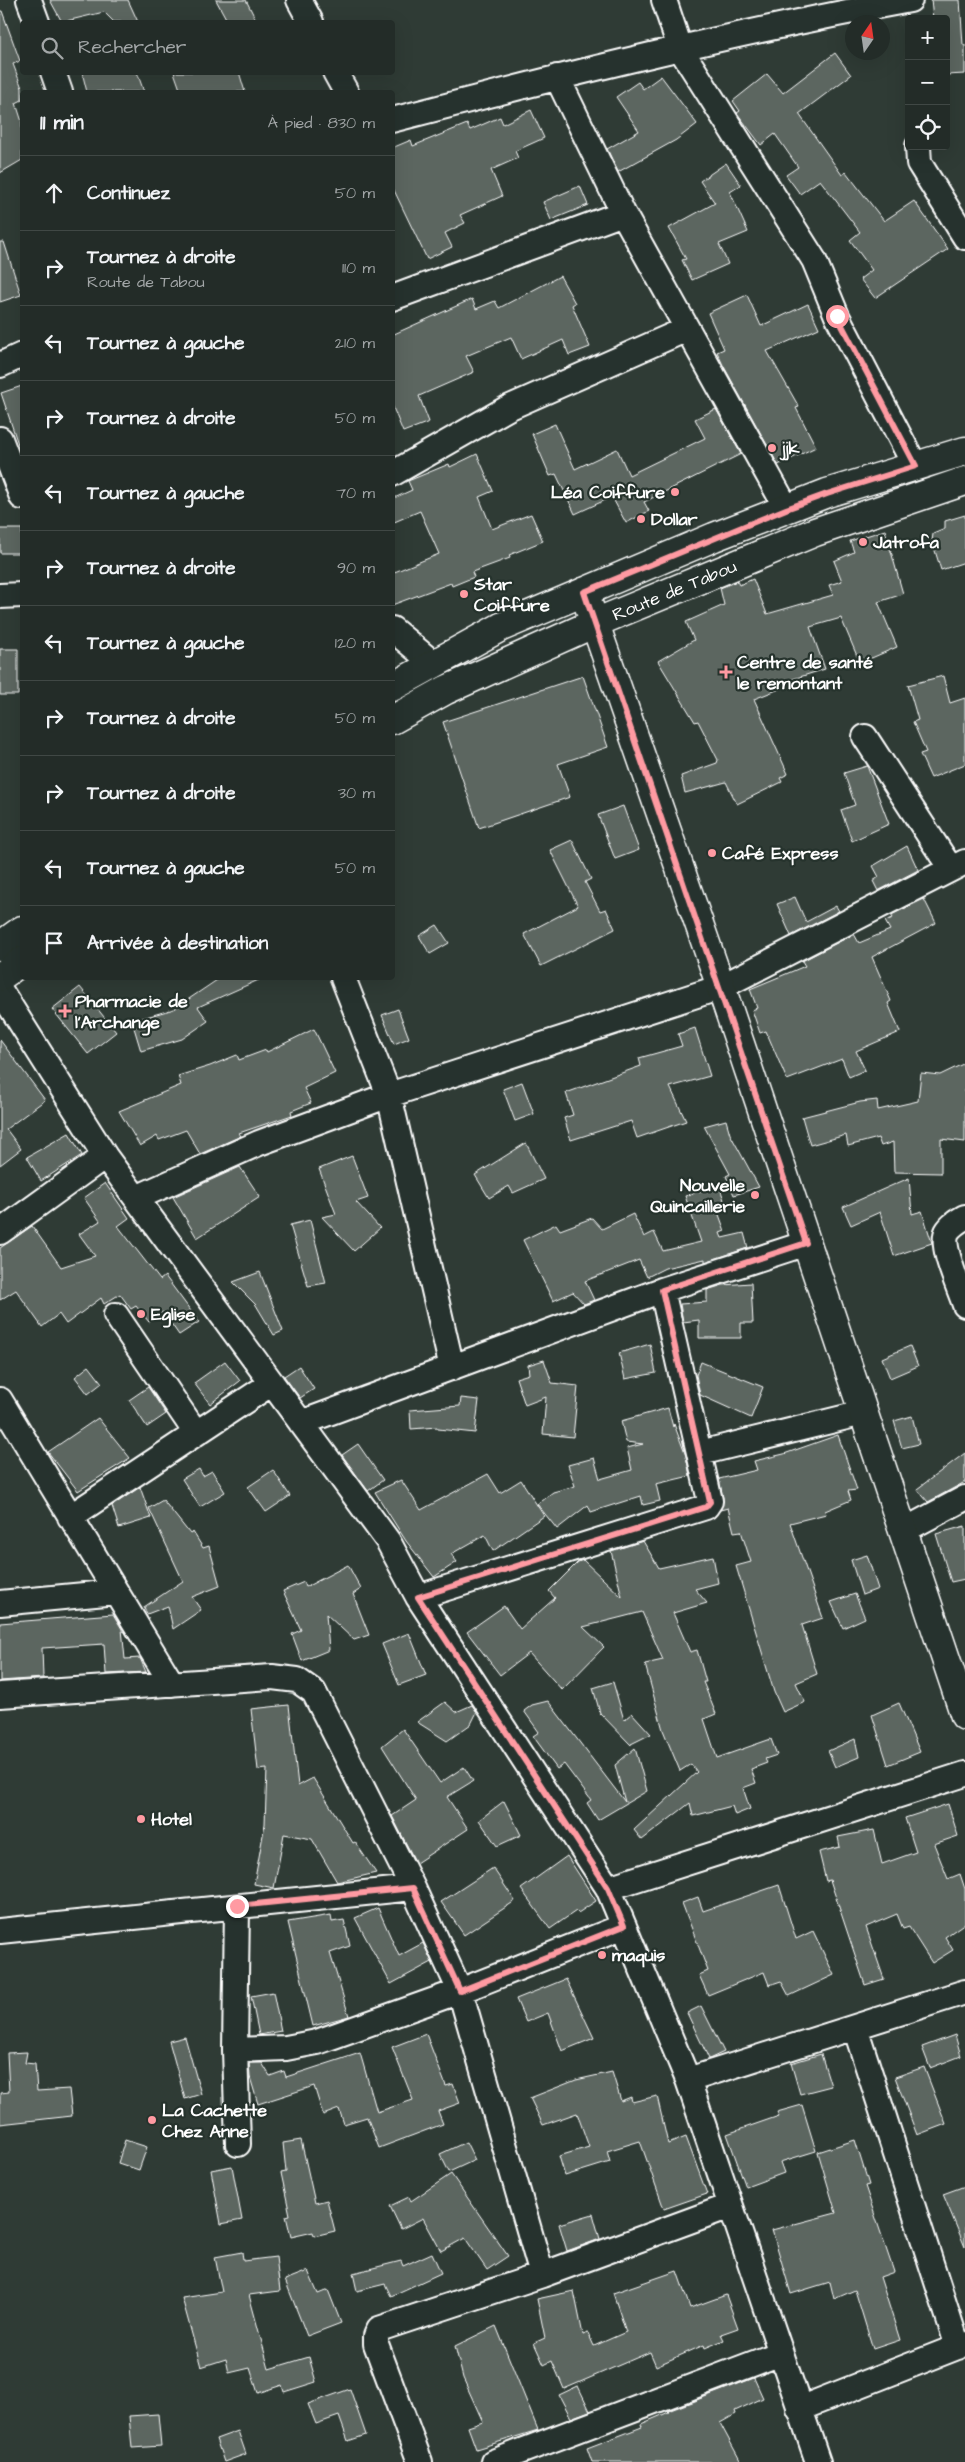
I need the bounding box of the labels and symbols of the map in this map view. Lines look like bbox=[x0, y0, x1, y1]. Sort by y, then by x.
north arrow bbox=[845, 15, 890, 60]
route start bbox=[826, 305, 849, 328]
place label: jjk bbox=[779, 436, 800, 461]
marker: jjk bbox=[766, 442, 778, 454]
place label: Léa Coiffure bbox=[551, 480, 665, 505]
marker: Léa Coiffure bbox=[669, 486, 681, 498]
place label: Dollar bbox=[651, 507, 698, 532]
marker: Dollar bbox=[635, 513, 647, 525]
place label: Jatrofa bbox=[872, 530, 940, 555]
marker: Jatrofa bbox=[857, 536, 869, 548]
street label: Route de Tabou bbox=[608, 553, 740, 627]
place label: Star Coiffure bbox=[473, 572, 550, 618]
marker: Star Coiffure bbox=[458, 588, 470, 600]
place label: Centre de santé le remontant bbox=[737, 650, 873, 696]
marker: Centre de santé le remontant bbox=[719, 665, 733, 679]
place label: Café Express bbox=[722, 841, 838, 866]
marker: Café Express bbox=[706, 847, 718, 859]
place label: Pharmacie de l'Archange bbox=[75, 989, 188, 1036]
marker: Pharmacie de l'Archange bbox=[59, 1005, 71, 1017]
place label: Nouvelle Quincaillerie bbox=[650, 1173, 745, 1219]
marker: Nouvelle Quincaillerie bbox=[749, 1189, 761, 1201]
place label: Eglise bbox=[151, 1302, 196, 1328]
marker: Eglise bbox=[135, 1308, 147, 1320]
place label: Hotel bbox=[151, 1807, 192, 1832]
marker: Hotel bbox=[135, 1813, 147, 1825]
route end bbox=[226, 1895, 249, 1918]
place label: maquis bbox=[612, 1943, 665, 1968]
marker: maquis bbox=[596, 1949, 608, 1961]
place label: La Cachette Chez Anne bbox=[162, 2098, 267, 2144]
marker: La Cachette Chez Anne bbox=[146, 2114, 158, 2126]

